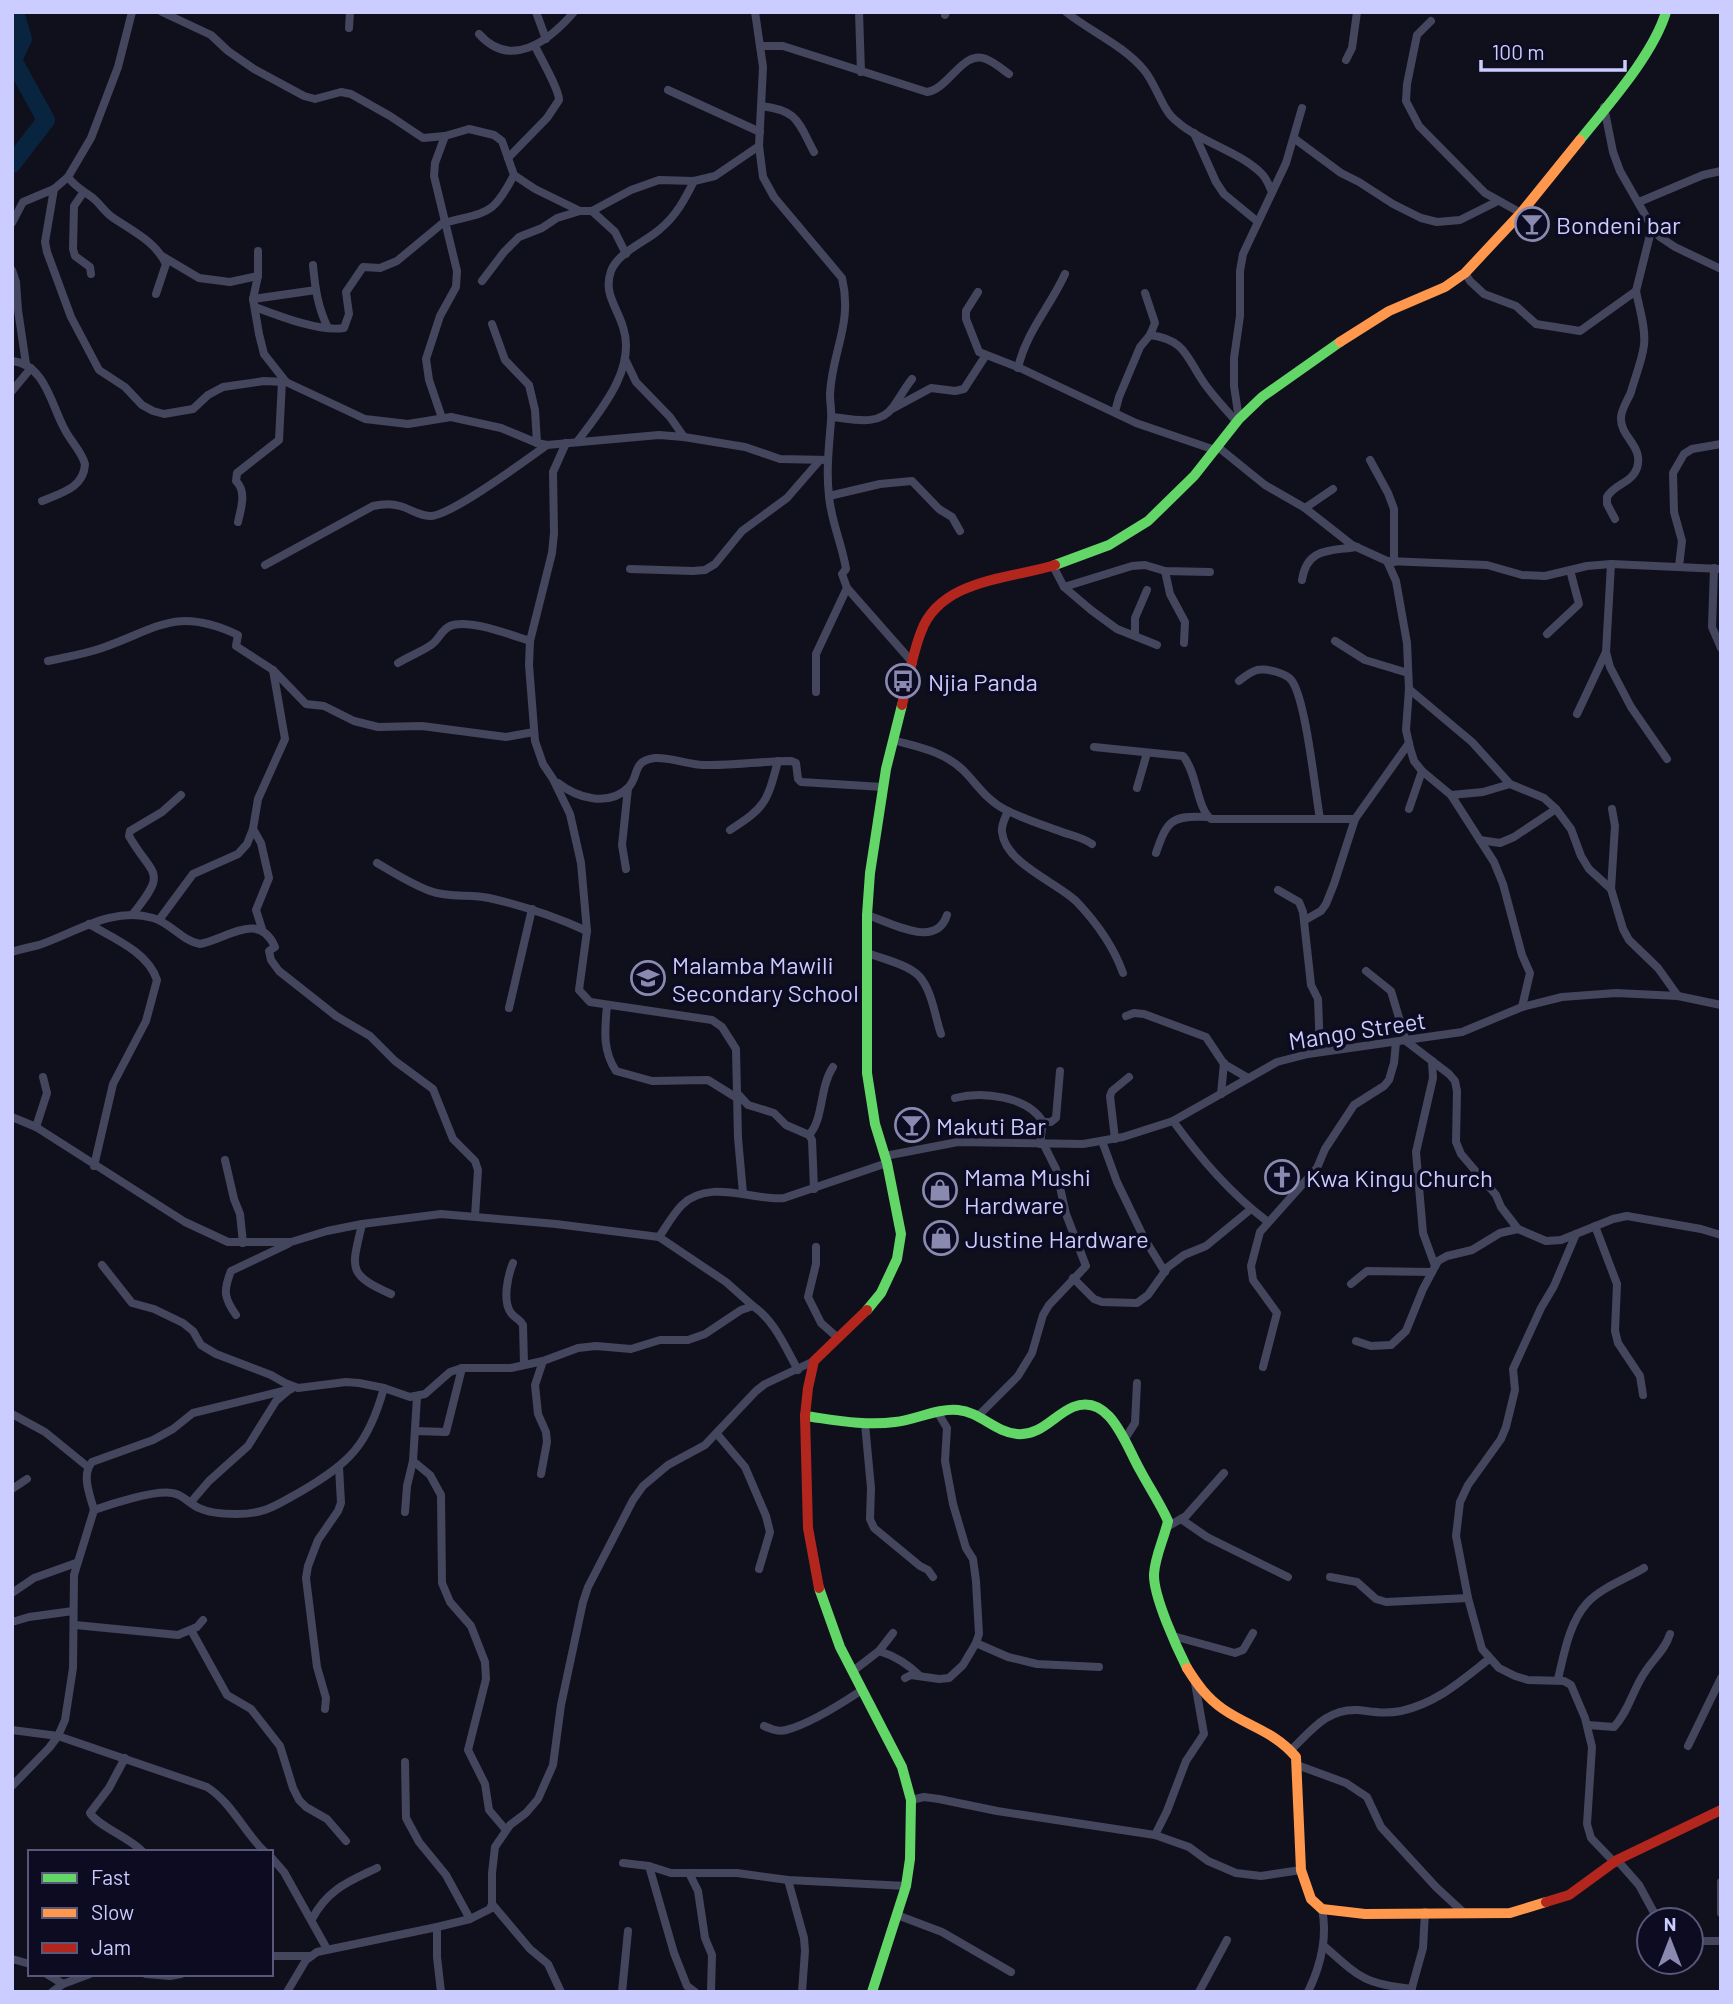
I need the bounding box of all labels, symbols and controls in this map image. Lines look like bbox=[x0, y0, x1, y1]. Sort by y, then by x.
scale bar bbox=[1481, 28, 1624, 72]
text: 100 m bbox=[1492, 39, 1545, 64]
bar icon: Bondeni bar bbox=[1513, 205, 1551, 243]
place label: Bondeni bar bbox=[1556, 210, 1681, 239]
bus stop icon: Njia Panda bbox=[884, 662, 922, 700]
place label: Njia Panda bbox=[928, 667, 1038, 696]
place label: Malamba Mawili Secondary School bbox=[672, 950, 859, 1007]
school or university icon: Malamba Mawili Secondary School bbox=[629, 959, 667, 997]
street label: Mango Street bbox=[1286, 1005, 1428, 1055]
bar icon: Makuti Bar bbox=[893, 1106, 931, 1144]
place label: Makuti Bar bbox=[936, 1111, 1046, 1140]
church icon: Kwa Kingu Church bbox=[1263, 1158, 1301, 1196]
place label: Mama Mushi Hardware bbox=[964, 1162, 1091, 1219]
place label: Kwa Kingu Church bbox=[1306, 1163, 1493, 1192]
shop icon: Mama Mushi Hardware bbox=[921, 1171, 959, 1209]
shop icon: Justine Hardware bbox=[922, 1219, 960, 1257]
place label: Justine Hardware bbox=[965, 1224, 1149, 1253]
legend bbox=[28, 1850, 273, 1976]
text: Fast bbox=[91, 1864, 131, 1889]
text: Slow bbox=[91, 1899, 134, 1924]
north arrow bbox=[1635, 1906, 1705, 1976]
text: N bbox=[1664, 1912, 1676, 1935]
text: Jam bbox=[91, 1934, 131, 1959]

